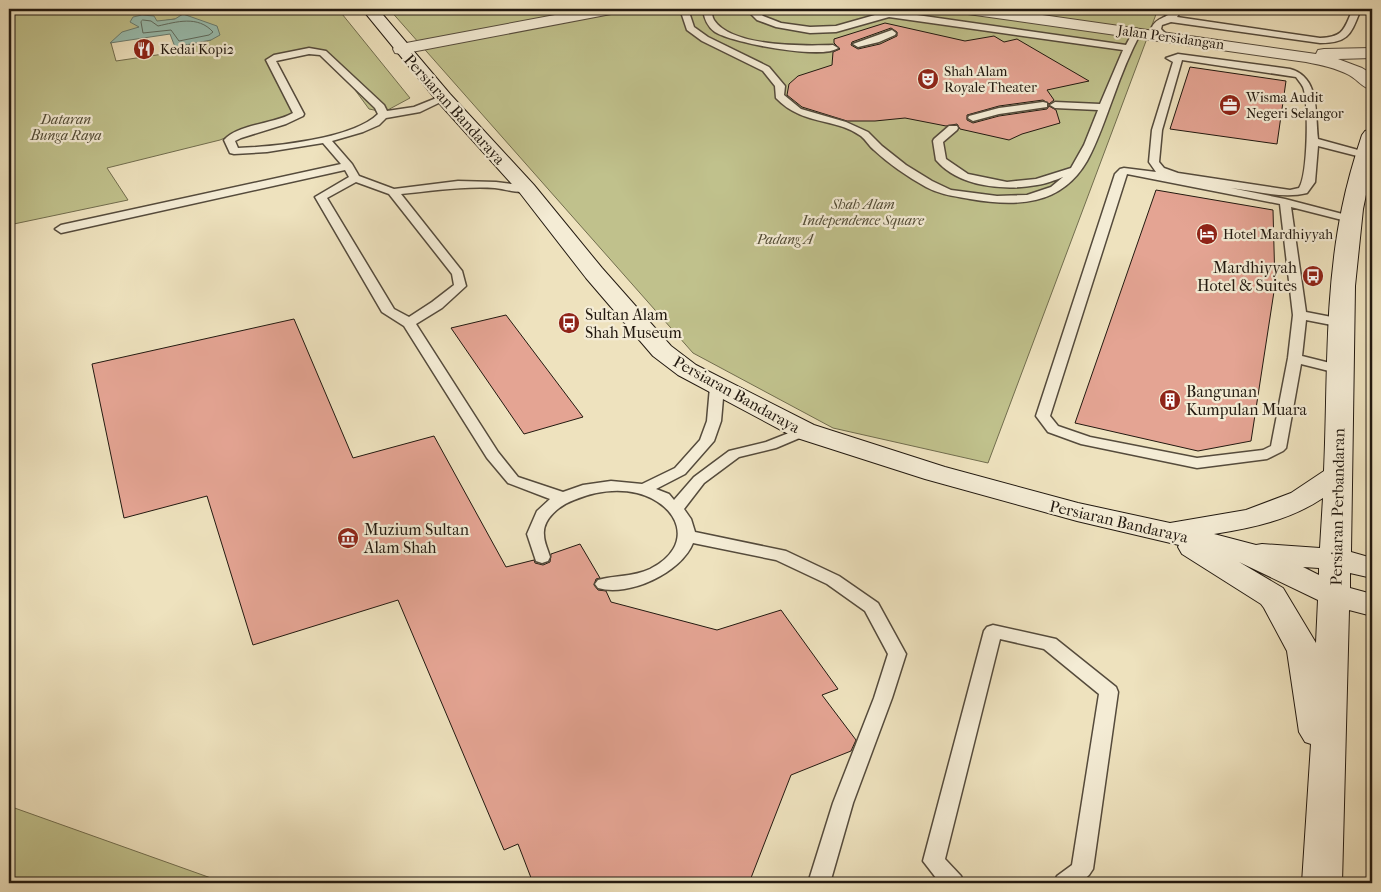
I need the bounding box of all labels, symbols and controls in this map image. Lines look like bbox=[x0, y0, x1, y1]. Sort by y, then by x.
street label: Jalan Persidangan bbox=[1116, 21, 1225, 53]
restaurant icon: Kedai Kopi2 bbox=[132, 37, 156, 61]
place label: Kedai Kopi2 bbox=[160, 41, 234, 58]
street label: Persiaran Bandaraya bbox=[400, 50, 510, 169]
place label: Shah Alam Royale Theater bbox=[944, 63, 1037, 96]
theatre icon: Shah Alam Royale Theater bbox=[916, 67, 940, 91]
place label: Wisma Audit Negeri Selangor bbox=[1245, 89, 1344, 122]
office icon: Wisma Audit Negeri Selangor bbox=[1218, 93, 1242, 117]
park label: Dataran Bunga Raya bbox=[30, 111, 101, 144]
park label: Shah Alam Independence Square bbox=[801, 196, 924, 229]
hotel icon: Hotel Mardhiyyah bbox=[1195, 222, 1219, 246]
place label: Hotel Mardhiyyah bbox=[1223, 226, 1333, 243]
park label: Padang A bbox=[756, 231, 815, 248]
place label: Mardhiyyah Hotel & Suites bbox=[1197, 258, 1297, 295]
bus stop icon: Mardhiyyah Hotel & Suites bbox=[1301, 264, 1325, 288]
place label: Sultan Alam Shah Museum bbox=[585, 305, 682, 342]
bus stop icon: Sultan Alam Shah Museum bbox=[557, 311, 581, 335]
street label: Persiaran Bandaraya bbox=[670, 352, 804, 437]
place label: Bangunan Kumpulan Muara bbox=[1186, 382, 1308, 419]
building icon: Bangunan Kumpulan Muara bbox=[1158, 388, 1182, 412]
street label: Persiaran Perbandaran bbox=[1327, 427, 1348, 586]
street label: Persiaran Bandaraya bbox=[1048, 496, 1191, 547]
place label: Muzium Sultan Alam Shah bbox=[363, 520, 470, 557]
museum icon: Muzium Sultan Alam Shah bbox=[336, 526, 360, 550]

